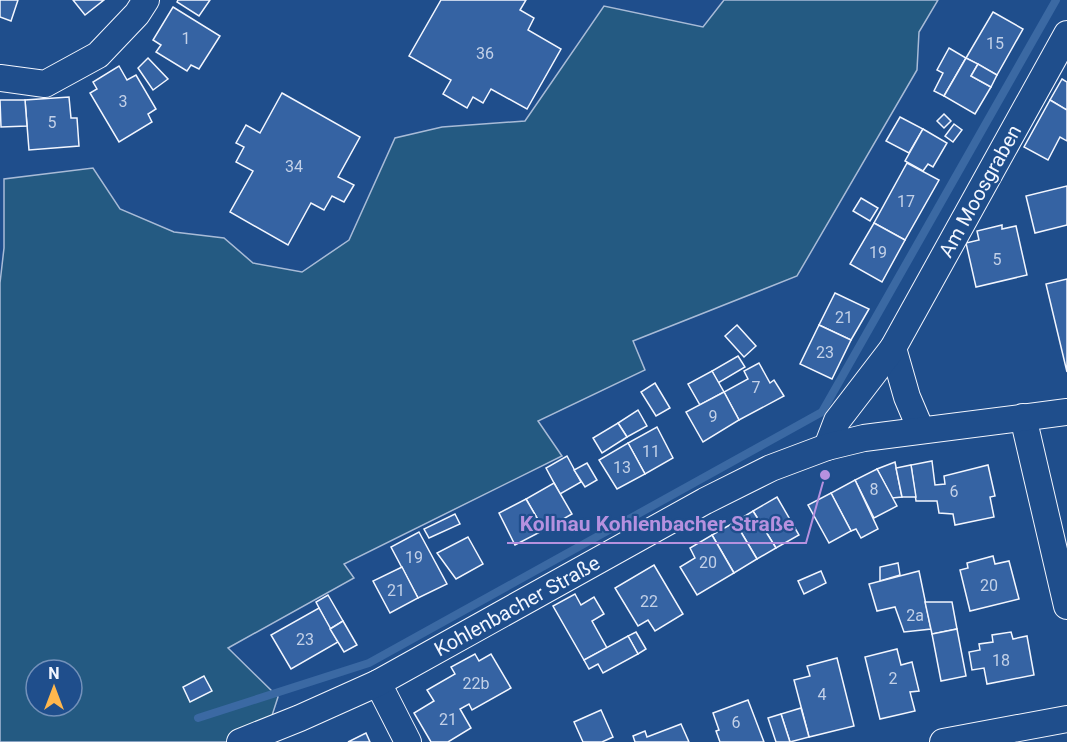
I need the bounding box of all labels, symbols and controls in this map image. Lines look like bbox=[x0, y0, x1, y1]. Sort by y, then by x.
house number: 1 bbox=[182, 29, 191, 48]
house number: 15 bbox=[986, 34, 1004, 53]
house number: 36 bbox=[476, 44, 494, 63]
house number: 3 bbox=[119, 92, 128, 111]
house number: 5 bbox=[48, 113, 57, 132]
street label: Am Moosgraben bbox=[934, 121, 1026, 261]
house number: 34 bbox=[285, 157, 303, 176]
house number: 17 bbox=[897, 192, 915, 211]
house number: 19 bbox=[869, 243, 887, 262]
house number: 5 bbox=[993, 250, 1002, 269]
house number: 21 bbox=[835, 308, 853, 327]
house number: 23 bbox=[816, 343, 834, 362]
house number: 7 bbox=[752, 378, 761, 397]
house number: 9 bbox=[709, 407, 718, 426]
house number: 11 bbox=[642, 442, 660, 461]
house number: 13 bbox=[613, 458, 631, 477]
house number: 8 bbox=[870, 480, 879, 499]
house number: 6 bbox=[950, 482, 959, 501]
callout: Kollnau Kohlenbacher Straße bbox=[507, 504, 806, 543]
text: Kollnau Kohlenbacher Straße bbox=[520, 512, 794, 536]
house number: 19 bbox=[405, 548, 423, 567]
street label: Kohlenbacher Straße bbox=[430, 551, 604, 661]
house number: 20 bbox=[699, 553, 717, 572]
house number: 20 bbox=[980, 576, 998, 595]
house number: 21 bbox=[387, 581, 405, 600]
house number: 22 bbox=[640, 592, 658, 611]
house number: 2a bbox=[906, 606, 924, 625]
house number: 23 bbox=[296, 630, 314, 649]
house number: 18 bbox=[992, 651, 1010, 670]
north arrow bbox=[24, 658, 84, 718]
text: N bbox=[48, 664, 60, 683]
house number: 2 bbox=[889, 669, 898, 688]
house number: 22b bbox=[463, 674, 490, 693]
house number: 4 bbox=[818, 685, 827, 704]
house number: 21 bbox=[439, 710, 457, 729]
house number: 6 bbox=[732, 713, 741, 732]

